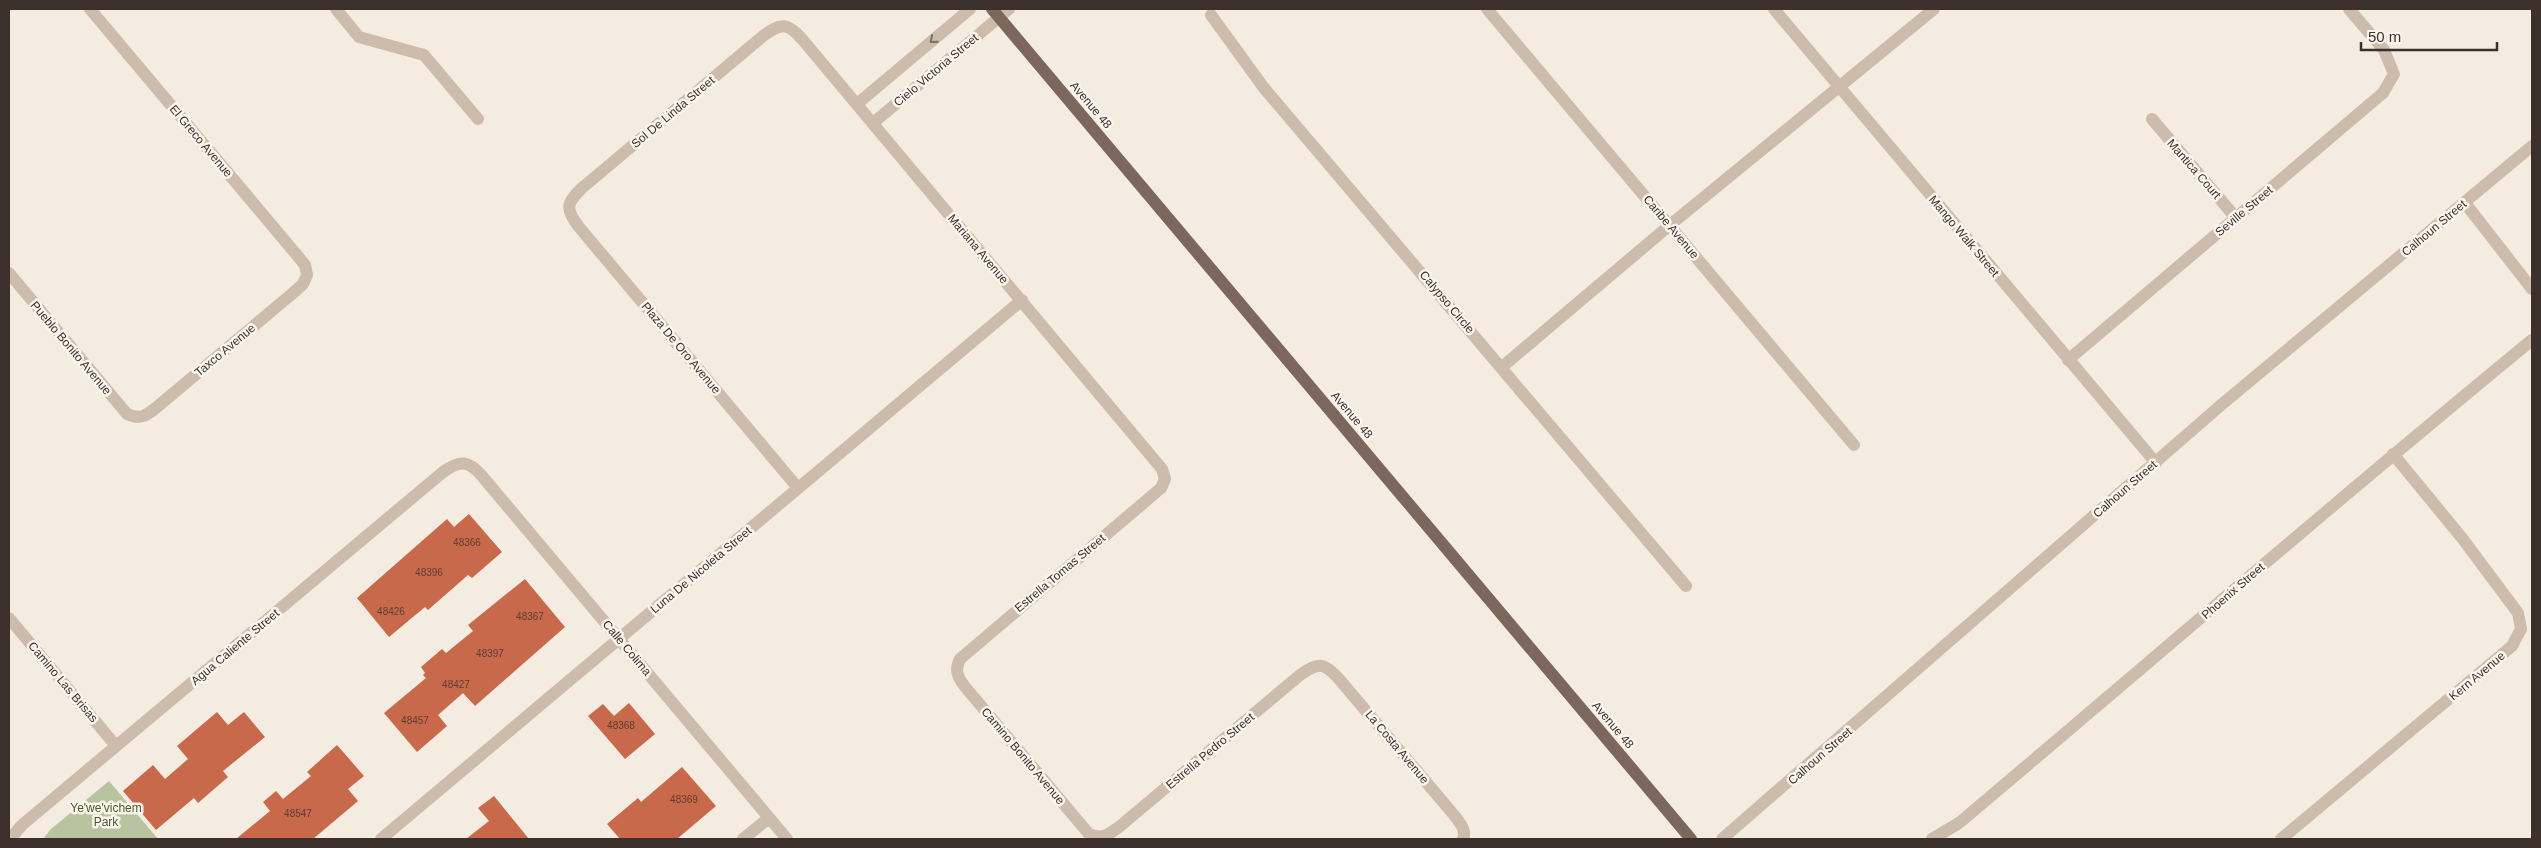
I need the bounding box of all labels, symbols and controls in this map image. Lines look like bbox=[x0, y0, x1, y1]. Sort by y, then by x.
scale bar bbox=[2361, 20, 2497, 52]
text: 50 m bbox=[2368, 28, 2401, 45]
street label: Cielo Victoria Street bbox=[891, 30, 982, 109]
one-way arrow bbox=[930, 35, 939, 44]
street label: Sol De Linda Street bbox=[629, 73, 718, 151]
street label: Avenue 48 bbox=[1067, 79, 1115, 132]
street label: El Greco Avenue bbox=[167, 102, 235, 180]
street label: Mantica Court bbox=[2164, 136, 2224, 202]
street label: Seville Street bbox=[2212, 182, 2276, 239]
street label: Caribe Avenue bbox=[1640, 192, 1702, 262]
street label: Mango Walk Street bbox=[1926, 193, 2002, 280]
street label: Calhoun Street bbox=[2399, 196, 2470, 259]
street label: Mariana Avenue bbox=[945, 211, 1011, 287]
street label: Calypso Circle bbox=[1417, 268, 1477, 336]
street label: Pueblo Bonito Avenue bbox=[28, 298, 114, 398]
street label: Plaza De Oro Avenue bbox=[639, 299, 724, 397]
street label: Taxco Avenue bbox=[192, 320, 258, 379]
street label: Avenue 48 bbox=[1328, 389, 1376, 442]
street label: Calhoun Street bbox=[2090, 457, 2160, 521]
street label: Luna De Nicoleta Street bbox=[648, 523, 755, 616]
street label: Estrella Tomas Street bbox=[1012, 531, 1109, 615]
house number: 48366 bbox=[453, 537, 481, 548]
street label: Phoenix Street bbox=[2199, 559, 2268, 622]
house number: 48396 bbox=[415, 567, 443, 578]
street label: Agua Caliente Street bbox=[188, 606, 282, 688]
house number: 48426 bbox=[377, 606, 405, 617]
house number: 48367 bbox=[516, 611, 544, 622]
street label: Calle Colima bbox=[600, 617, 654, 679]
street label: Camino Las Brisas bbox=[25, 639, 101, 725]
house number: 48397 bbox=[476, 648, 504, 659]
street label: Kern Avenue bbox=[2446, 648, 2508, 703]
house number: 48427 bbox=[442, 679, 470, 690]
street label: Avenue 48 bbox=[1589, 699, 1637, 752]
street label: Camino Bonito Avenue bbox=[978, 705, 1068, 807]
street label: La Costa Avenue bbox=[1362, 708, 1432, 787]
street label: Estrella Pedro Street bbox=[1163, 710, 1257, 792]
house number: 48457 bbox=[401, 715, 429, 726]
house number: 48368 bbox=[607, 720, 635, 731]
street label: Calhoun Street bbox=[1785, 724, 1855, 788]
house number: 48369 bbox=[670, 794, 698, 805]
park label: Ye'we'vichem Park bbox=[70, 801, 142, 829]
house number: 48547 bbox=[284, 808, 312, 819]

